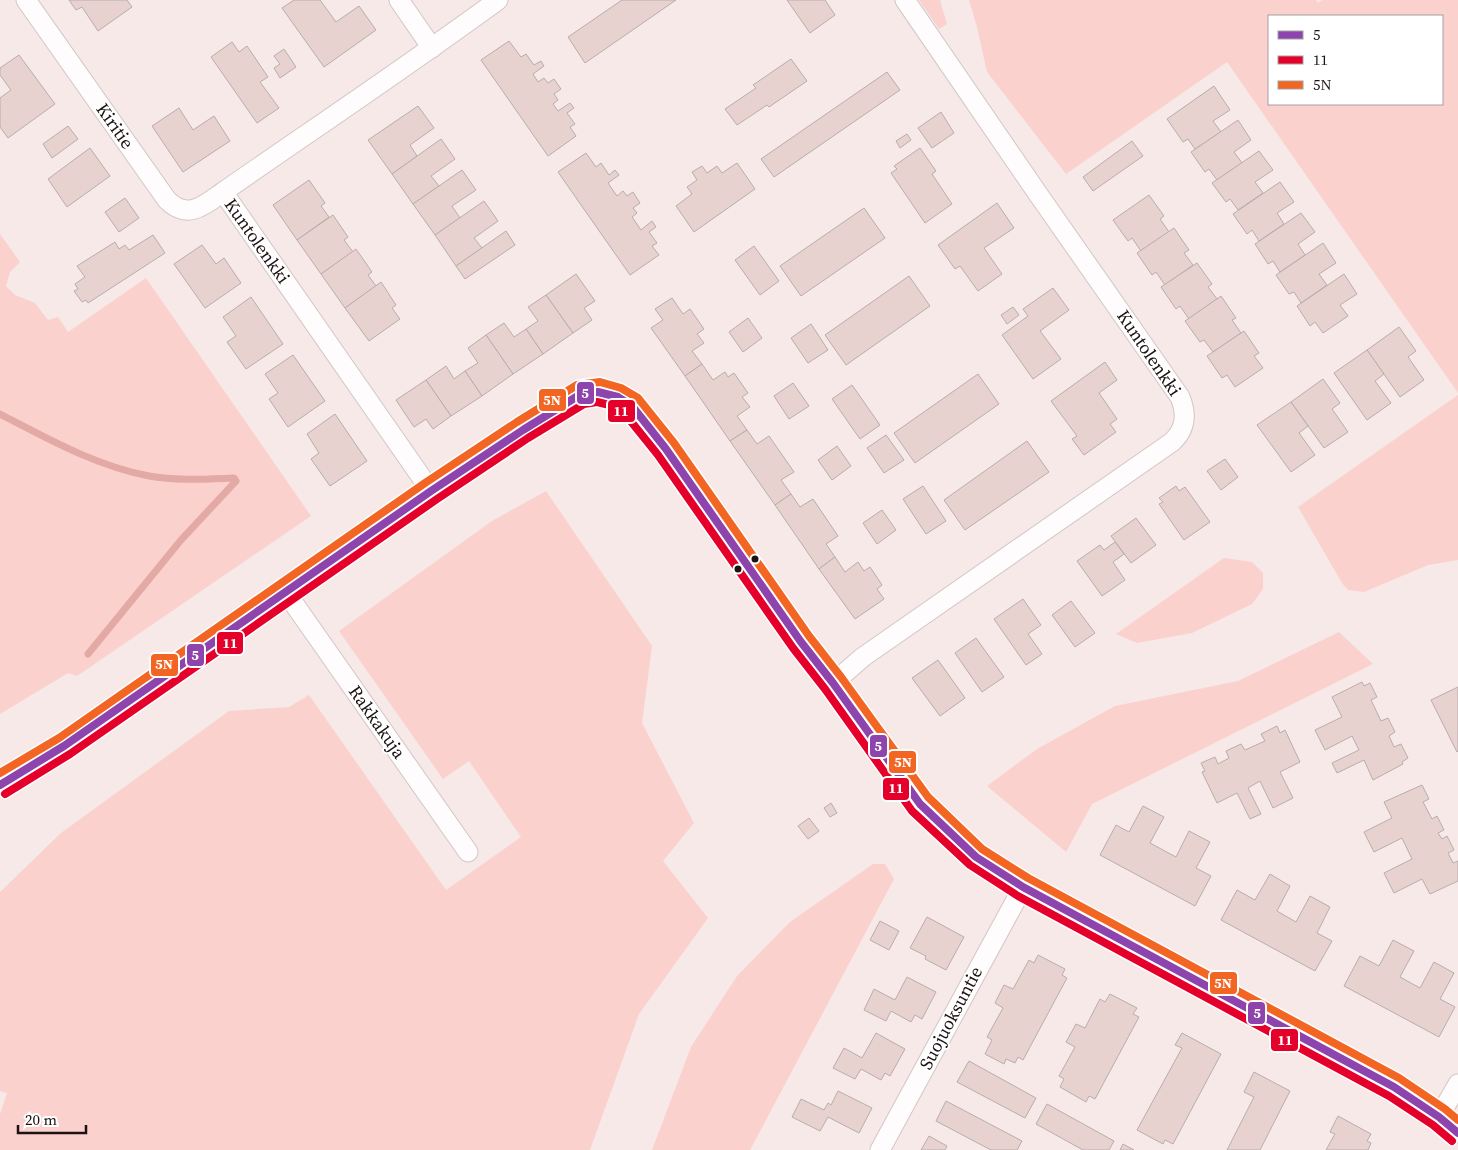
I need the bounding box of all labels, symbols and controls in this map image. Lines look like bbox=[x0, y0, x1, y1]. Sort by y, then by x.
legend bbox=[1268, 15, 1443, 105]
text: 5 bbox=[1313, 24, 1321, 45]
text: 11 bbox=[1313, 49, 1328, 70]
text: 5N bbox=[1313, 74, 1332, 95]
street label: Kiritie bbox=[91, 98, 140, 154]
street label: Kuntolenkki bbox=[219, 193, 296, 288]
street label: Kuntolenkki bbox=[1111, 305, 1187, 401]
line badge: 5 bbox=[576, 381, 595, 405]
text: 5 bbox=[581, 383, 589, 403]
line badge: 5N bbox=[538, 388, 567, 412]
text: 5N bbox=[543, 390, 561, 410]
line badge: 11 bbox=[607, 399, 636, 423]
text: 11 bbox=[613, 401, 629, 421]
unlabelled marker bbox=[750, 554, 760, 564]
unlabelled marker bbox=[733, 564, 743, 574]
line badge: 11 bbox=[216, 631, 244, 655]
text: 11 bbox=[222, 633, 238, 653]
line badge: 5 bbox=[186, 643, 205, 667]
text: 5 bbox=[191, 645, 199, 665]
line badge: 5N bbox=[150, 653, 179, 677]
text: 5N bbox=[155, 654, 173, 674]
street label: Rakkakuja bbox=[343, 680, 412, 764]
line badge: 5 bbox=[869, 734, 888, 758]
text: 5 bbox=[874, 736, 882, 756]
line badge: 5N bbox=[888, 750, 917, 774]
text: 5N bbox=[894, 752, 912, 772]
line badge: 11 bbox=[882, 777, 910, 801]
text: 11 bbox=[888, 778, 904, 798]
street label: Suojuoksuntie bbox=[913, 962, 988, 1074]
line badge: 5N bbox=[1209, 971, 1238, 995]
text: 5N bbox=[1214, 973, 1232, 993]
line badge: 5 bbox=[1247, 1001, 1266, 1025]
text: 5 bbox=[1253, 1003, 1261, 1023]
line badge: 11 bbox=[1270, 1028, 1299, 1052]
text: 11 bbox=[1277, 1030, 1293, 1050]
scale bar bbox=[18, 1102, 85, 1134]
text: 20 m bbox=[25, 1109, 57, 1130]

